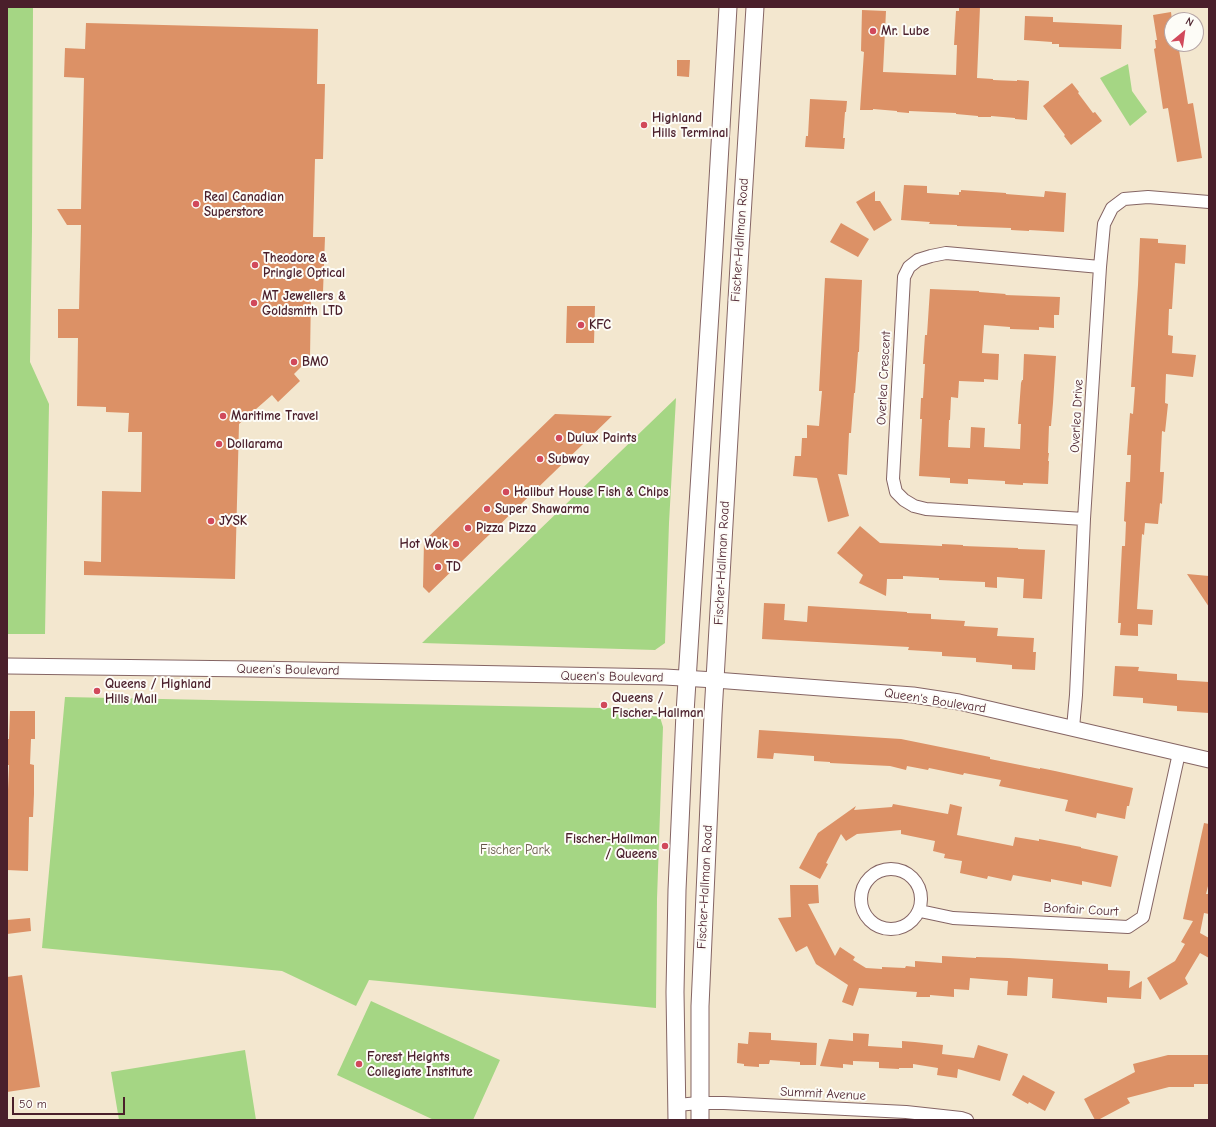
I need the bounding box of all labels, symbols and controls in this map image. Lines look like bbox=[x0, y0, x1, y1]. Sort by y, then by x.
north arrow bbox=[1164, 12, 1204, 52]
text: N bbox=[1183, 15, 1196, 29]
place label: Mr. Lube bbox=[881, 23, 929, 39]
marker: Mr. Lube bbox=[868, 26, 878, 36]
place label: Highland Hills Terminal bbox=[652, 110, 728, 141]
marker: Highland Hills Terminal bbox=[639, 120, 649, 130]
street label: Fischer-Hallman Road bbox=[728, 177, 752, 303]
place label: Real Canadian Superstore bbox=[204, 189, 284, 220]
marker: Real Canadian Superstore bbox=[191, 199, 201, 209]
place label: Theodore & Pringle Optical bbox=[263, 250, 345, 281]
marker: Theodore & Pringle Optical bbox=[250, 260, 260, 270]
place label: MT Jewellers & Goldsmith LTD bbox=[262, 288, 346, 319]
marker: MT Jewellers & Goldsmith LTD bbox=[249, 298, 259, 308]
place label: KFC bbox=[589, 317, 611, 333]
marker: KFC bbox=[576, 320, 586, 330]
street label: Overlea Crescent bbox=[874, 331, 894, 425]
place label: BMO bbox=[302, 354, 328, 370]
marker: BMO bbox=[289, 357, 299, 367]
street label: Overlea Drive bbox=[1067, 379, 1087, 453]
place label: Maritime Travel bbox=[231, 408, 318, 424]
marker: Maritime Travel bbox=[218, 411, 228, 421]
place label: Dulux Paints bbox=[567, 430, 636, 446]
marker: Dulux Paints bbox=[554, 433, 564, 443]
place label: Dollarama bbox=[227, 436, 283, 452]
marker: Dollarama bbox=[214, 439, 224, 449]
place label: Subway bbox=[548, 451, 589, 467]
marker: Subway bbox=[535, 454, 545, 464]
place label: Halibut House Fish & Chips bbox=[514, 484, 668, 500]
marker: Halibut House Fish & Chips bbox=[501, 487, 511, 497]
place label: Super Shawarma bbox=[495, 501, 589, 517]
street label: Fischer-Hallman Road bbox=[711, 501, 733, 625]
marker: Super Shawarma bbox=[482, 504, 492, 514]
place label: JYSK bbox=[219, 513, 247, 529]
marker: JYSK bbox=[206, 516, 216, 526]
place label: Pizza Pizza bbox=[476, 520, 536, 536]
marker: Pizza Pizza bbox=[463, 523, 473, 533]
place label: Hot Wok bbox=[400, 536, 448, 552]
marker: Hot Wok bbox=[451, 539, 461, 549]
place label: TD bbox=[446, 559, 461, 575]
marker: TD bbox=[433, 562, 443, 572]
street label: Queen's Boulevard bbox=[236, 661, 340, 679]
street label: Queen's Boulevard bbox=[560, 668, 664, 686]
place label: Queens / Highland Hills Mall bbox=[105, 676, 211, 707]
street label: Queen's Boulevard bbox=[883, 685, 987, 717]
marker: Queens / Highland Hills Mall bbox=[92, 686, 102, 696]
place label: Queens / Fischer-Hallman bbox=[612, 690, 704, 721]
marker: Queens / Fischer-Hallman bbox=[599, 700, 609, 710]
street label: Fischer-Hallman Road bbox=[694, 825, 716, 949]
place label: Fischer-Hallman / Queens bbox=[565, 831, 657, 862]
marker: Fischer-Hallman / Queens bbox=[660, 841, 670, 851]
park label: Fischer Park bbox=[480, 842, 550, 858]
street label: Bonfair Court bbox=[1043, 900, 1119, 920]
place label: Forest Heights Collegiate Institute bbox=[367, 1049, 473, 1080]
marker: Forest Heights Collegiate Institute bbox=[354, 1059, 364, 1069]
street label: Summit Avenue bbox=[780, 1084, 866, 1104]
scale bar bbox=[14, 1089, 127, 1115]
text: 50 m bbox=[19, 1097, 47, 1111]

